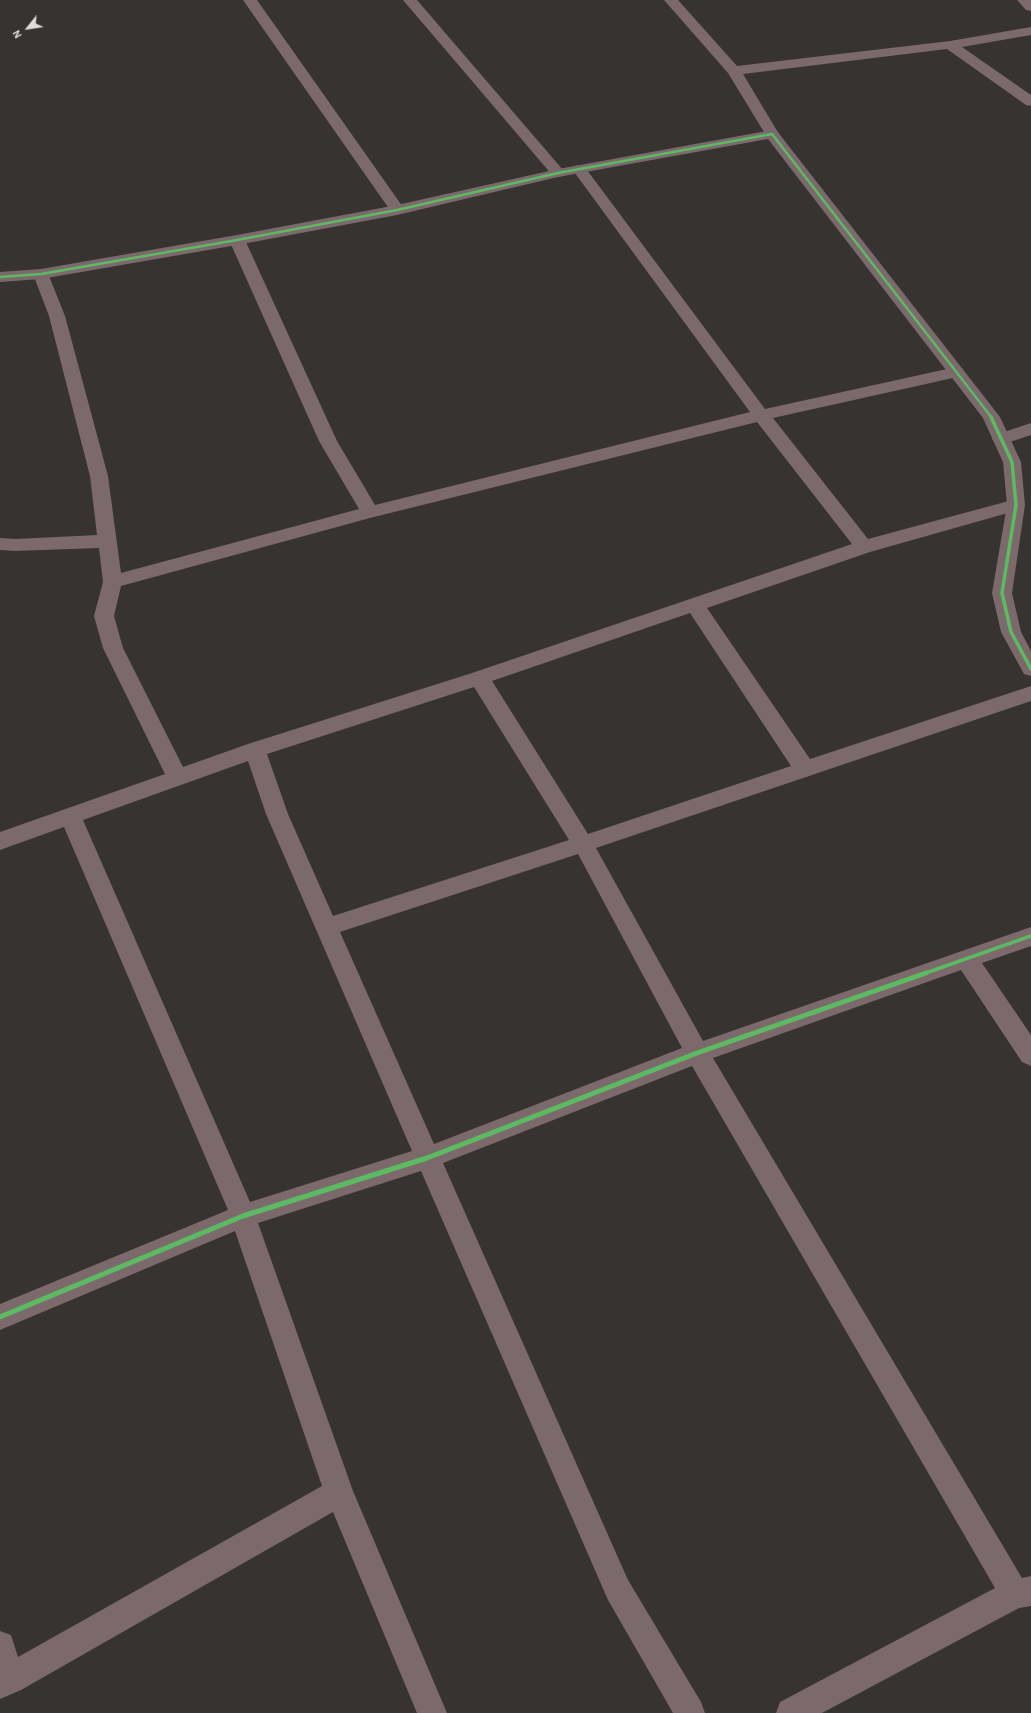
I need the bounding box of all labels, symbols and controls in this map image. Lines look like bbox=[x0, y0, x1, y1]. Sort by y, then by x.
north arrow bbox=[8, 8, 48, 48]
text: N bbox=[10, 28, 24, 40]

